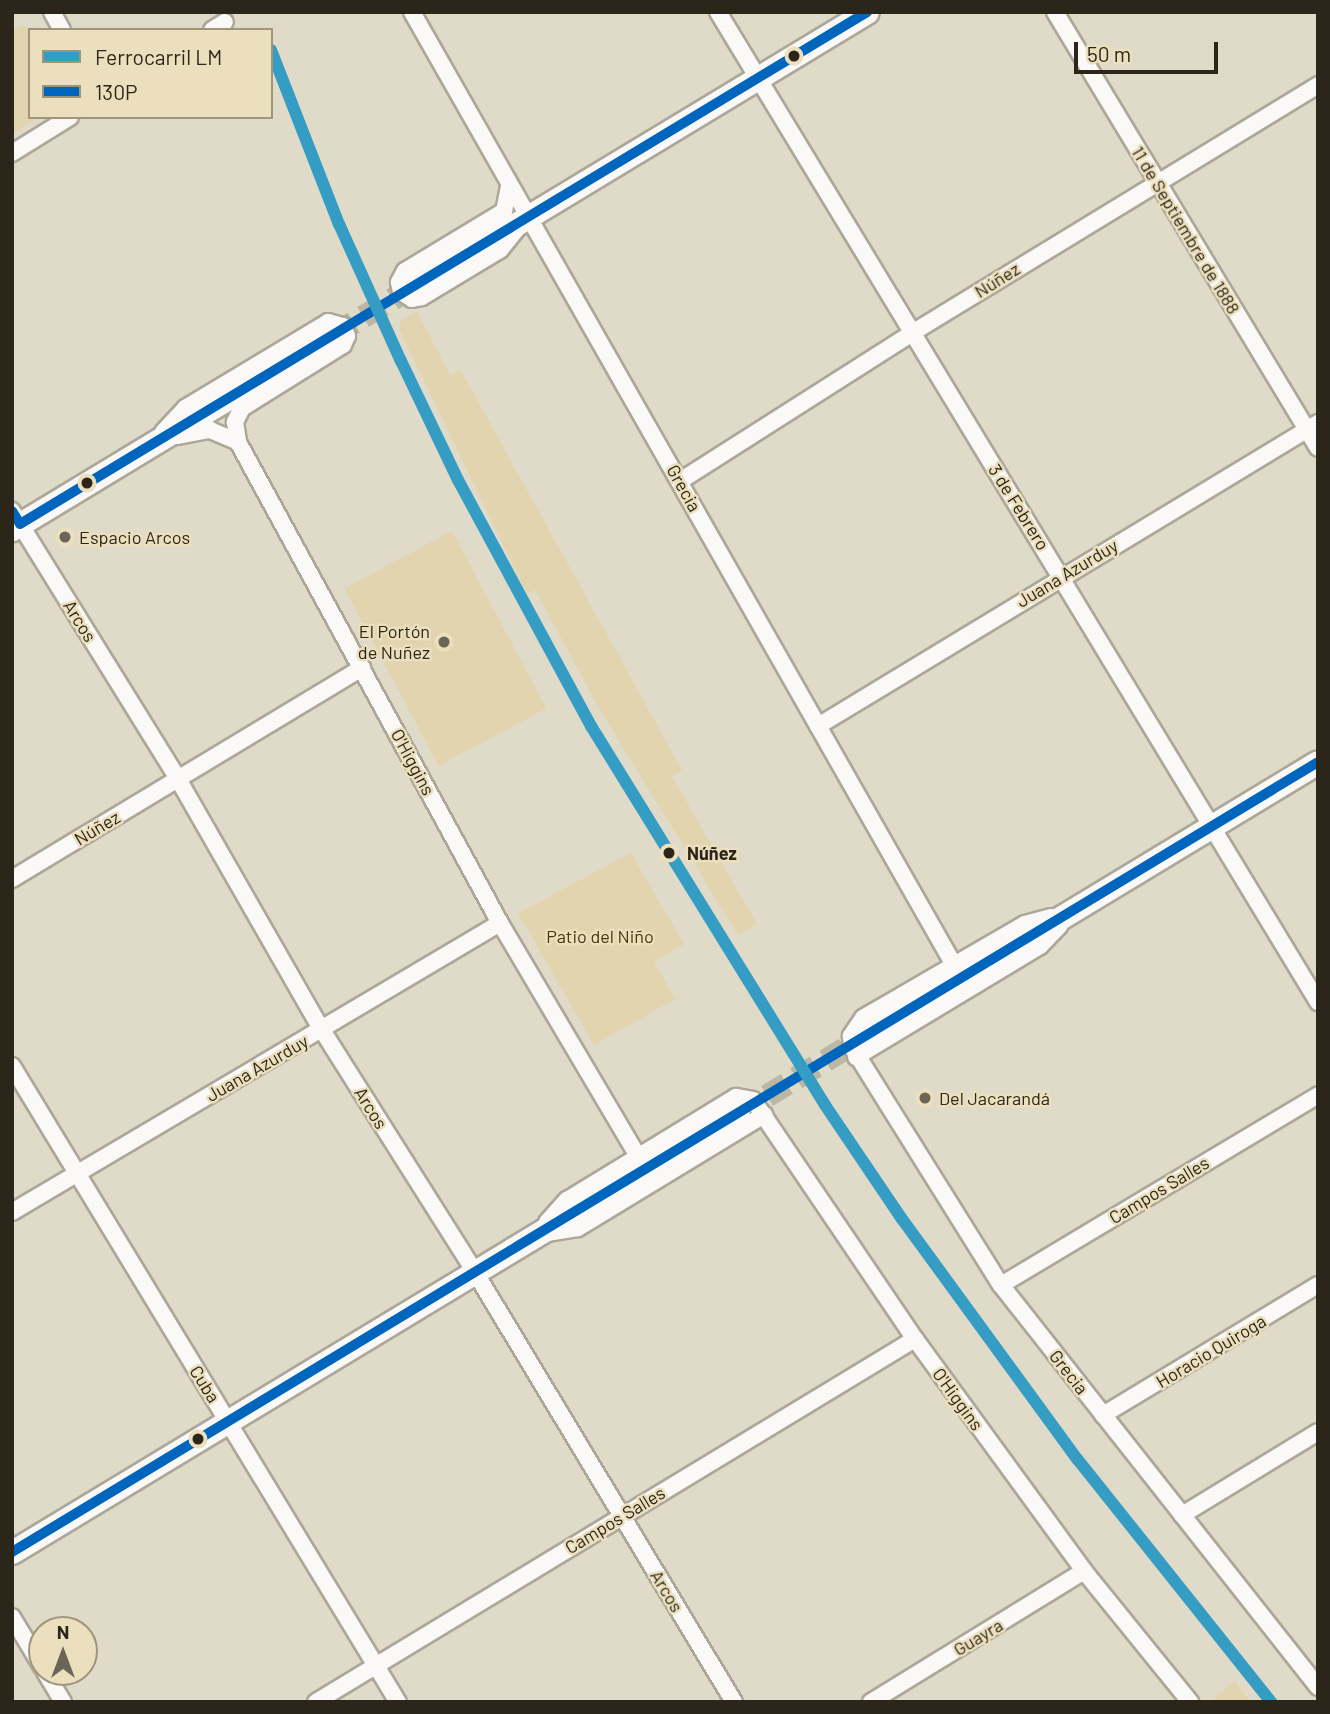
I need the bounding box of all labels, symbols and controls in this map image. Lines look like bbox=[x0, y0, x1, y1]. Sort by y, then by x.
legend bbox=[28, 28, 273, 119]
scale bar bbox=[1078, 28, 1222, 72]
text: 50 m bbox=[1087, 41, 1131, 66]
text: Ferrocarril LM bbox=[95, 44, 222, 69]
unlabelled marker bbox=[787, 49, 801, 63]
text: 130P bbox=[95, 79, 137, 104]
street label: 11 de Septiembre de 1888 bbox=[1127, 142, 1245, 318]
street label: Núñez bbox=[970, 258, 1024, 302]
street label: 3 de Febrero bbox=[984, 460, 1054, 554]
street label: Grecia bbox=[662, 461, 706, 515]
unlabelled marker bbox=[80, 476, 94, 490]
place label: Espacio Arcos bbox=[79, 526, 190, 548]
marker: Espacio Arcos bbox=[57, 529, 73, 545]
street label: Juana Azurduy bbox=[1012, 534, 1122, 612]
street label: Arcos bbox=[59, 596, 101, 646]
place label: El Portón de Nuñez bbox=[358, 621, 430, 664]
marker: El Portón de Nuñez bbox=[436, 634, 452, 650]
street label: O'Higgins bbox=[387, 725, 439, 799]
street label: Núñez bbox=[70, 806, 124, 850]
marker: Núñez bbox=[657, 841, 681, 865]
place label: Núñez bbox=[687, 842, 737, 864]
park label: Patio del Niño bbox=[546, 925, 654, 947]
street label: Juana Azurduy bbox=[202, 1030, 312, 1106]
street label: Arcos bbox=[350, 1083, 392, 1133]
place label: Del Jacarandá bbox=[939, 1087, 1050, 1109]
marker: Del Jacarandá bbox=[917, 1090, 933, 1106]
street label: Campos Salles bbox=[1105, 1152, 1213, 1228]
street label: Horacio Quiroga bbox=[1152, 1310, 1270, 1392]
street label: Grecia bbox=[1045, 1346, 1093, 1398]
street label: Cuba bbox=[185, 1361, 225, 1407]
street label: O'Higgins bbox=[928, 1363, 988, 1435]
unlabelled marker bbox=[191, 1432, 205, 1446]
street label: Campos Salles bbox=[561, 1482, 669, 1558]
street label: Arcos bbox=[646, 1566, 688, 1616]
street label: Guayra bbox=[949, 1614, 1007, 1660]
north arrow bbox=[28, 1616, 98, 1686]
text: N bbox=[57, 1620, 69, 1643]

